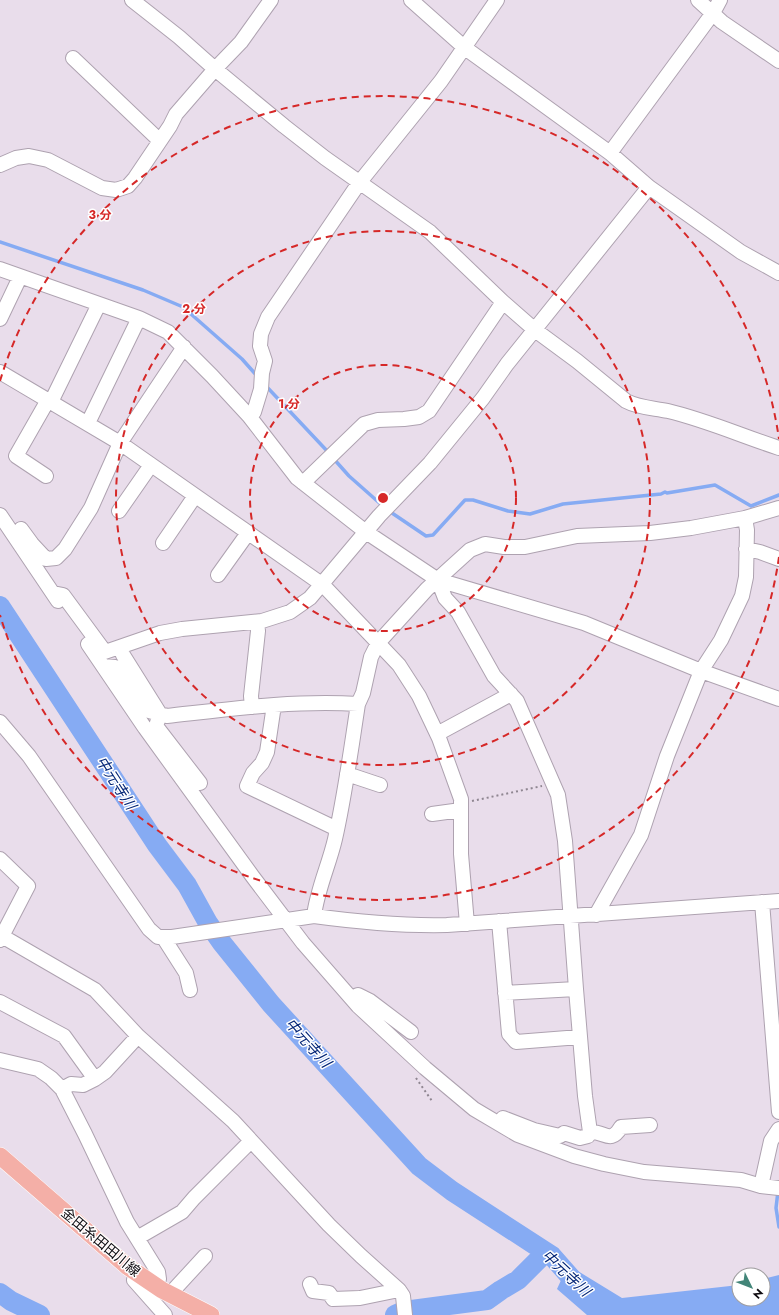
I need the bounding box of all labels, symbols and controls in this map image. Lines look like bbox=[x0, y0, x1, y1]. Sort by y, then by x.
text: 3 分 bbox=[88, 206, 112, 224]
text: 2 分 bbox=[182, 300, 206, 318]
text: 1 分 bbox=[278, 395, 300, 413]
centre of rings bbox=[376, 491, 390, 505]
water label: 中元寺川 bbox=[90, 752, 143, 816]
water label: 中元寺川 bbox=[280, 1013, 338, 1074]
street label: 金田糸田田川線 bbox=[57, 1203, 145, 1281]
water label: 中元寺川 bbox=[537, 1244, 597, 1303]
north arrow bbox=[731, 1267, 771, 1307]
text: N bbox=[749, 1285, 767, 1302]

